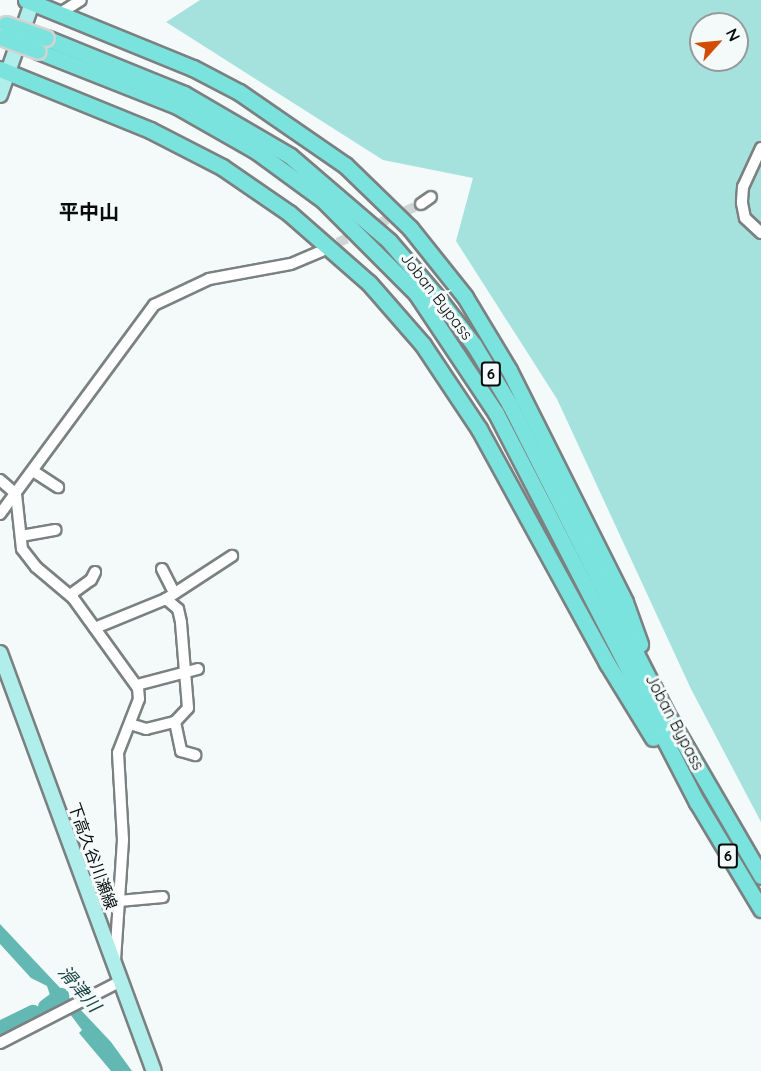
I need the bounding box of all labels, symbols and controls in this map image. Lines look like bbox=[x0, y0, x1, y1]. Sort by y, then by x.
north arrow bbox=[689, 12, 749, 72]
text: N bbox=[722, 25, 745, 45]
district label: 平中山 bbox=[59, 199, 119, 223]
street label: Joban Bypass bbox=[397, 248, 477, 344]
road number: 6 bbox=[480, 362, 502, 386]
street label: Joban Bypass bbox=[642, 671, 708, 773]
street label: 下高久谷川瀬線 bbox=[65, 800, 121, 912]
road number: 6 bbox=[718, 844, 738, 868]
water label: 滑津川 bbox=[53, 961, 105, 1017]

